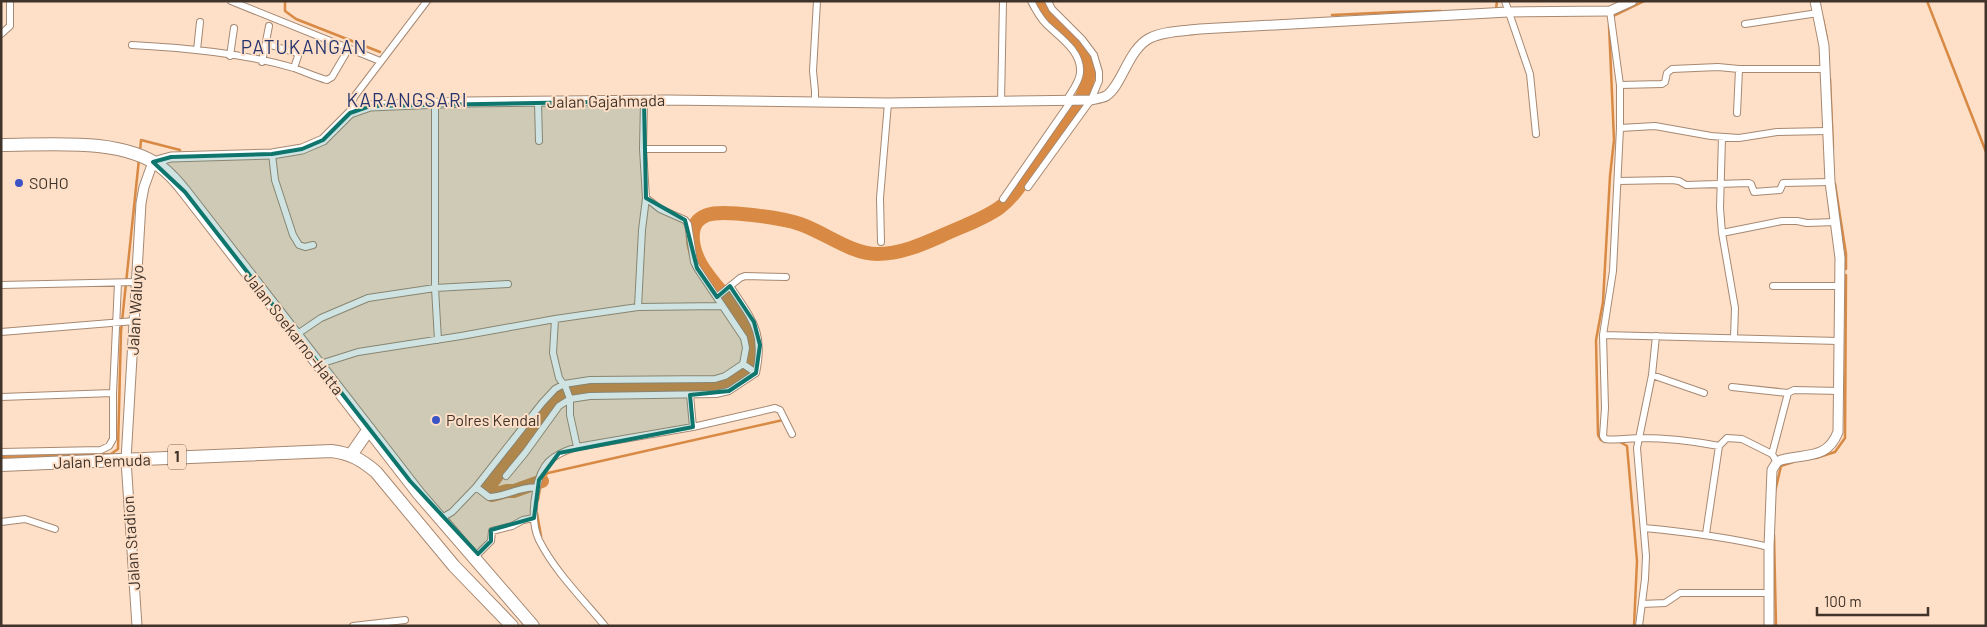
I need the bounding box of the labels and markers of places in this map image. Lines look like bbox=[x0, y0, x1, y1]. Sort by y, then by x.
place label: SOHO bbox=[29, 173, 69, 192]
marker: SOHO bbox=[13, 177, 25, 189]
place label: Polres Kendal bbox=[446, 410, 540, 429]
marker: Polres Kendal bbox=[430, 414, 442, 426]

